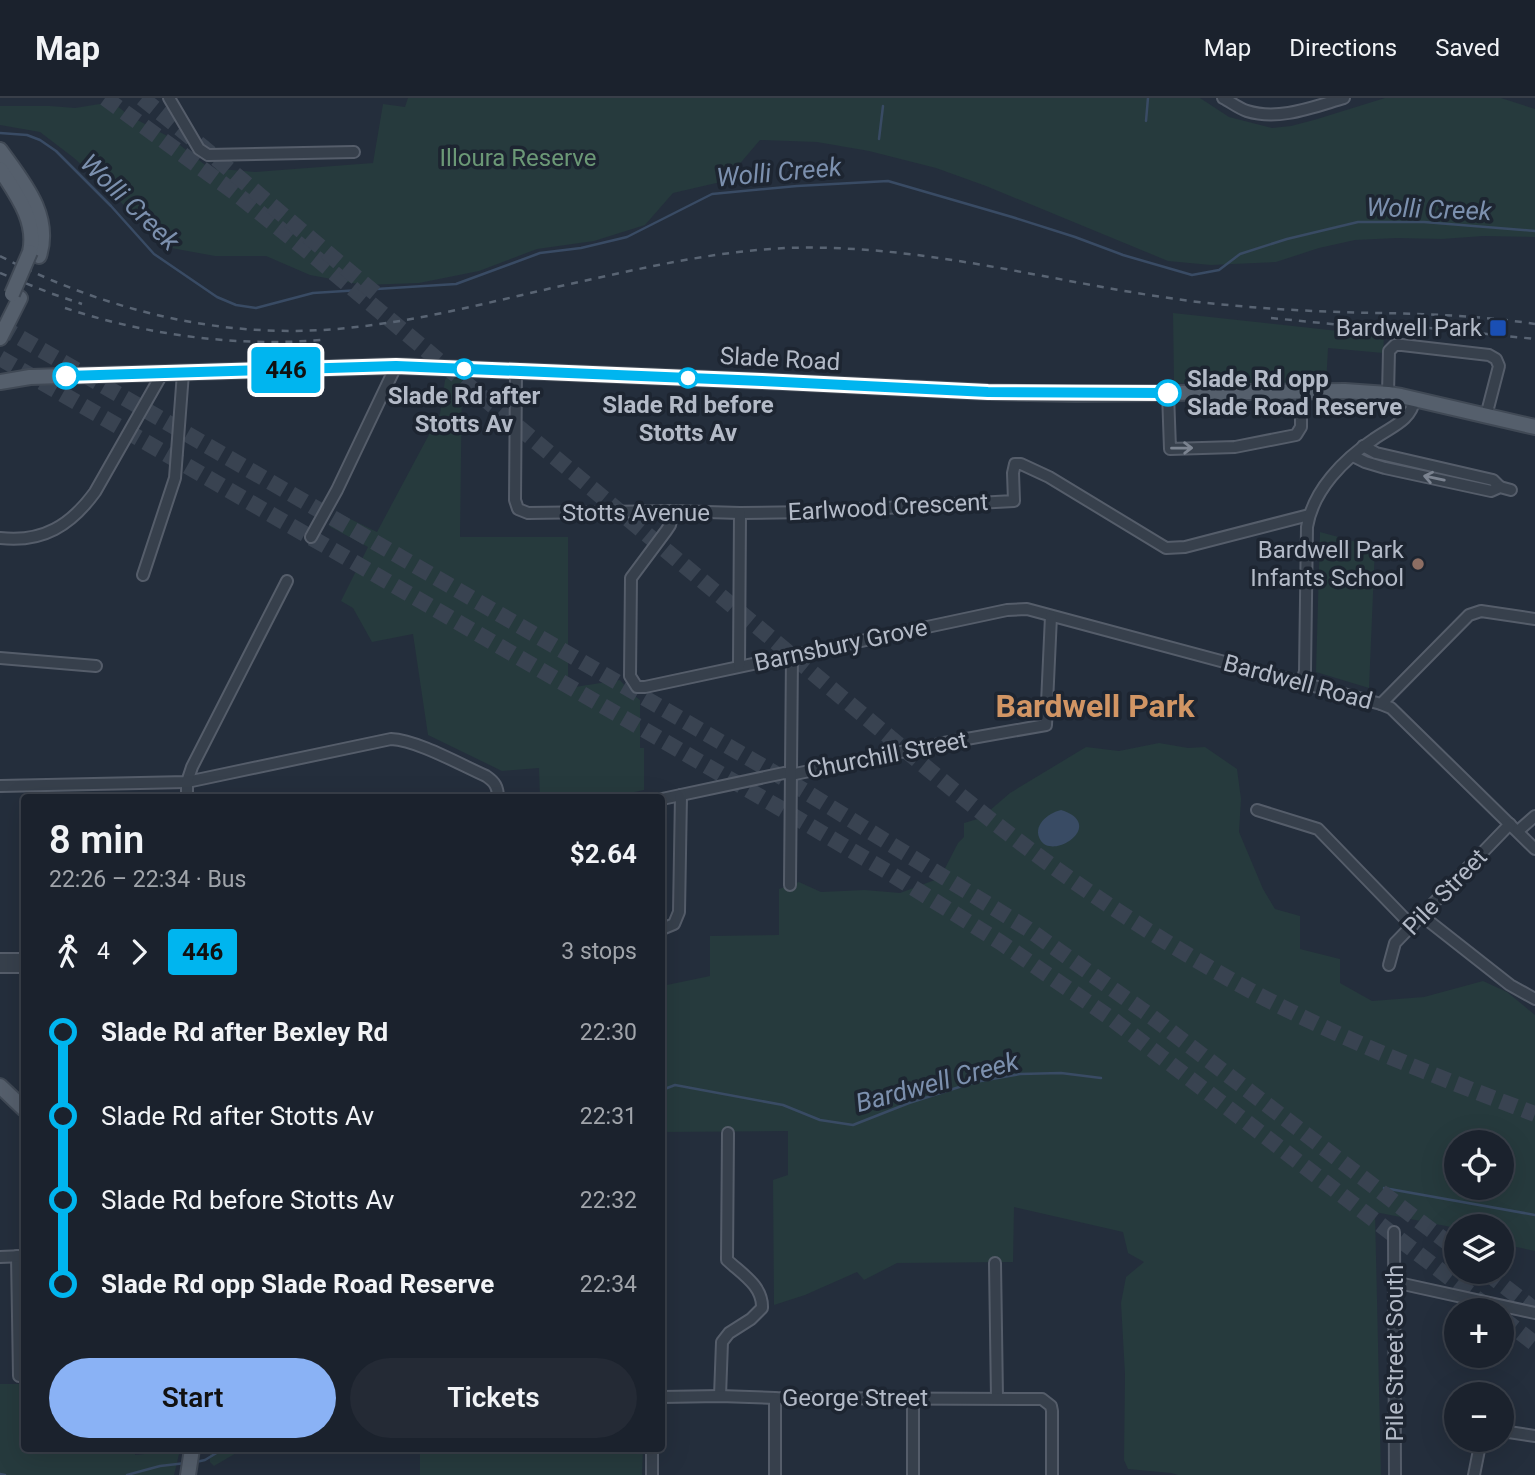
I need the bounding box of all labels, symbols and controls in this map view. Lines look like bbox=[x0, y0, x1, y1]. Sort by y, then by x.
text: Map bbox=[35, 29, 100, 68]
text: Map bbox=[1204, 34, 1251, 62]
text: Directions bbox=[1289, 34, 1397, 62]
text: Saved bbox=[1435, 34, 1500, 62]
park label: Illoura Reserve bbox=[440, 144, 596, 172]
water label: Wolli Creek bbox=[74, 148, 186, 257]
water label: Wolli Creek bbox=[715, 151, 844, 192]
water label: Wolli Creek bbox=[1366, 192, 1493, 226]
place label: Bardwell Park bbox=[1336, 314, 1483, 342]
marker: Bardwell Park bbox=[1488, 318, 1508, 338]
street label: Slade Road bbox=[719, 342, 841, 376]
line badge: 446 bbox=[246, 347, 326, 393]
text: 446 bbox=[265, 356, 307, 384]
marker: Slade Rd after Stotts Av bbox=[454, 359, 474, 379]
unlabelled marker bbox=[53, 363, 79, 389]
place label: Slade Rd opp Slade Road Reserve bbox=[1187, 365, 1402, 421]
marker: Slade Rd before Stotts Av bbox=[678, 368, 698, 388]
marker: Slade Rd opp Slade Road Reserve bbox=[1155, 380, 1181, 406]
place label: Slade Rd after Stotts Av bbox=[388, 382, 540, 438]
place label: Slade Rd before Stotts Av bbox=[602, 391, 774, 447]
one-way arrow bbox=[1170, 441, 1193, 455]
one-way arrow bbox=[1423, 471, 1445, 484]
street label: Earlwood Crescent bbox=[787, 488, 989, 526]
street label: Stotts Avenue bbox=[562, 499, 710, 527]
place label: Bardwell Park Infants School bbox=[1250, 536, 1405, 592]
marker: Bardwell Park Infants School bbox=[1410, 556, 1426, 572]
street label: Barnsbury Grove bbox=[752, 613, 930, 677]
street label: Bardwell Road bbox=[1221, 649, 1375, 715]
district label: Bardwell Park bbox=[995, 687, 1195, 725]
street label: Churchill Street bbox=[805, 726, 970, 784]
text: 8 min bbox=[49, 818, 144, 862]
text: $2.64 bbox=[570, 839, 637, 869]
street label: Pile Street bbox=[1397, 843, 1493, 941]
text: 22:26 – 22:34 · Bus bbox=[49, 866, 246, 893]
icon: walk bbox=[49, 933, 87, 971]
icon: forward bbox=[120, 933, 158, 971]
text: 4 bbox=[97, 938, 110, 965]
text: 446 bbox=[182, 938, 223, 966]
text: 3 stops bbox=[561, 938, 637, 965]
text: Slade Rd after Bexley Rd bbox=[101, 1017, 388, 1047]
text: 22:30 bbox=[580, 1019, 637, 1046]
water label: Bardwell Creek bbox=[852, 1046, 1023, 1118]
text: Slade Rd after Stotts Av bbox=[101, 1101, 374, 1131]
text: 22:31 bbox=[580, 1103, 637, 1130]
map controls bbox=[1444, 1130, 1514, 1452]
button: locate bbox=[1444, 1130, 1514, 1200]
text: Slade Rd before Stotts Av bbox=[101, 1185, 394, 1215]
text: 22:32 bbox=[580, 1187, 637, 1214]
button: layers bbox=[1444, 1214, 1514, 1284]
street label: Pile Street South bbox=[1381, 1265, 1409, 1442]
text: Slade Rd opp Slade Road Reserve bbox=[101, 1269, 494, 1299]
text: 22:34 bbox=[580, 1271, 637, 1298]
button: + bbox=[1444, 1298, 1514, 1368]
button: Start bbox=[49, 1358, 336, 1438]
button: Tickets bbox=[350, 1358, 637, 1438]
button: − bbox=[1444, 1382, 1514, 1452]
street label: George Street bbox=[782, 1384, 928, 1412]

